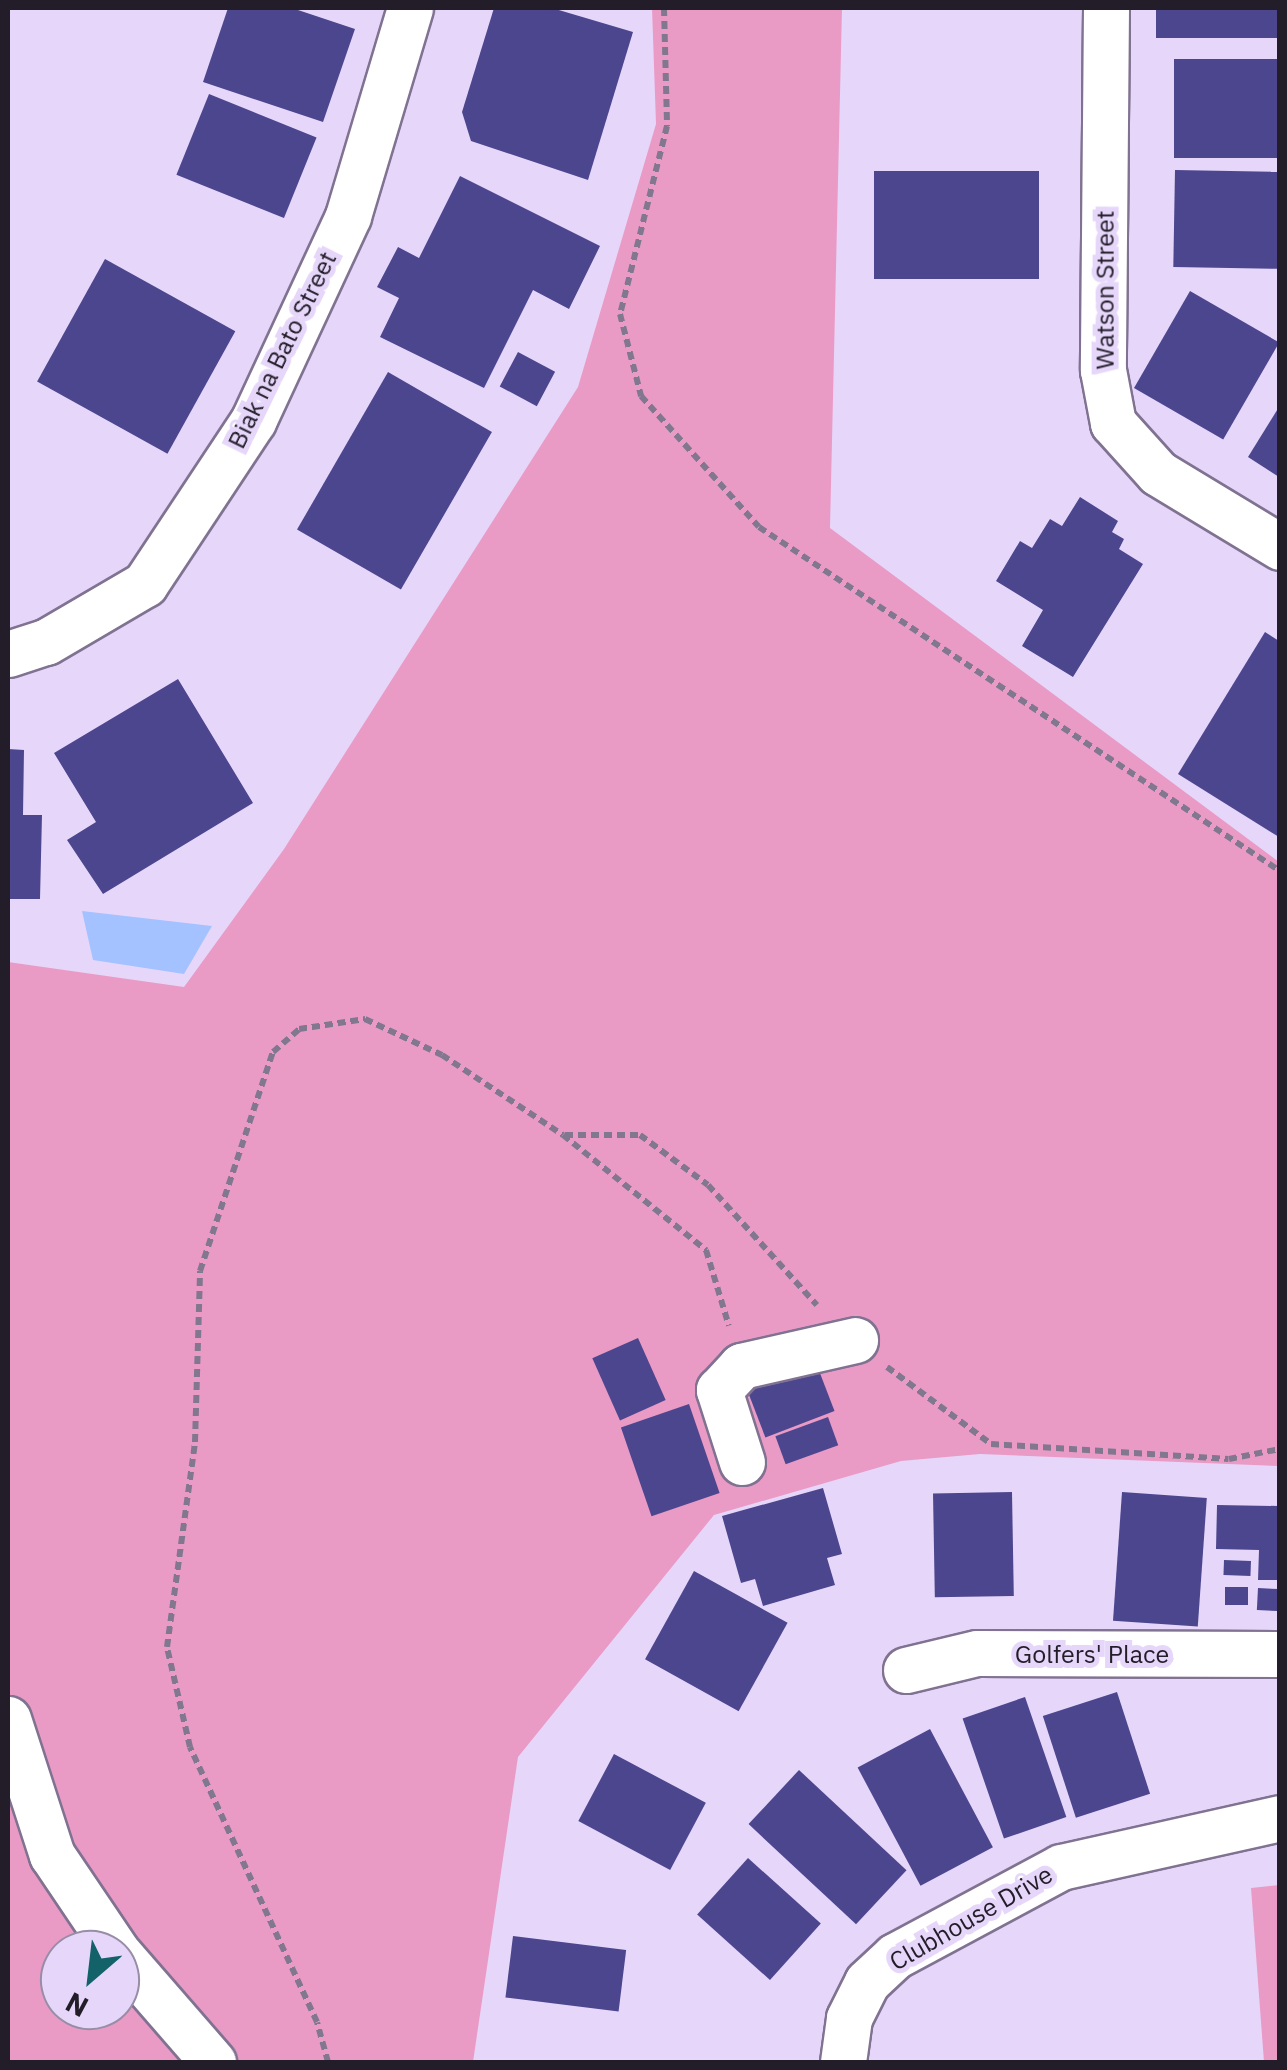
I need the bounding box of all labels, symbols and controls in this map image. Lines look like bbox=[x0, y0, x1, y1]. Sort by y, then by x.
street label: Watson Street bbox=[1090, 211, 1120, 369]
street label: Biak na Bato Street bbox=[221, 247, 343, 453]
street label: Golfers' Place bbox=[1015, 1639, 1169, 1669]
street label: Clubhouse Drive bbox=[884, 1859, 1058, 1977]
north arrow bbox=[40, 1930, 140, 2030]
text: N bbox=[59, 1984, 94, 2026]

